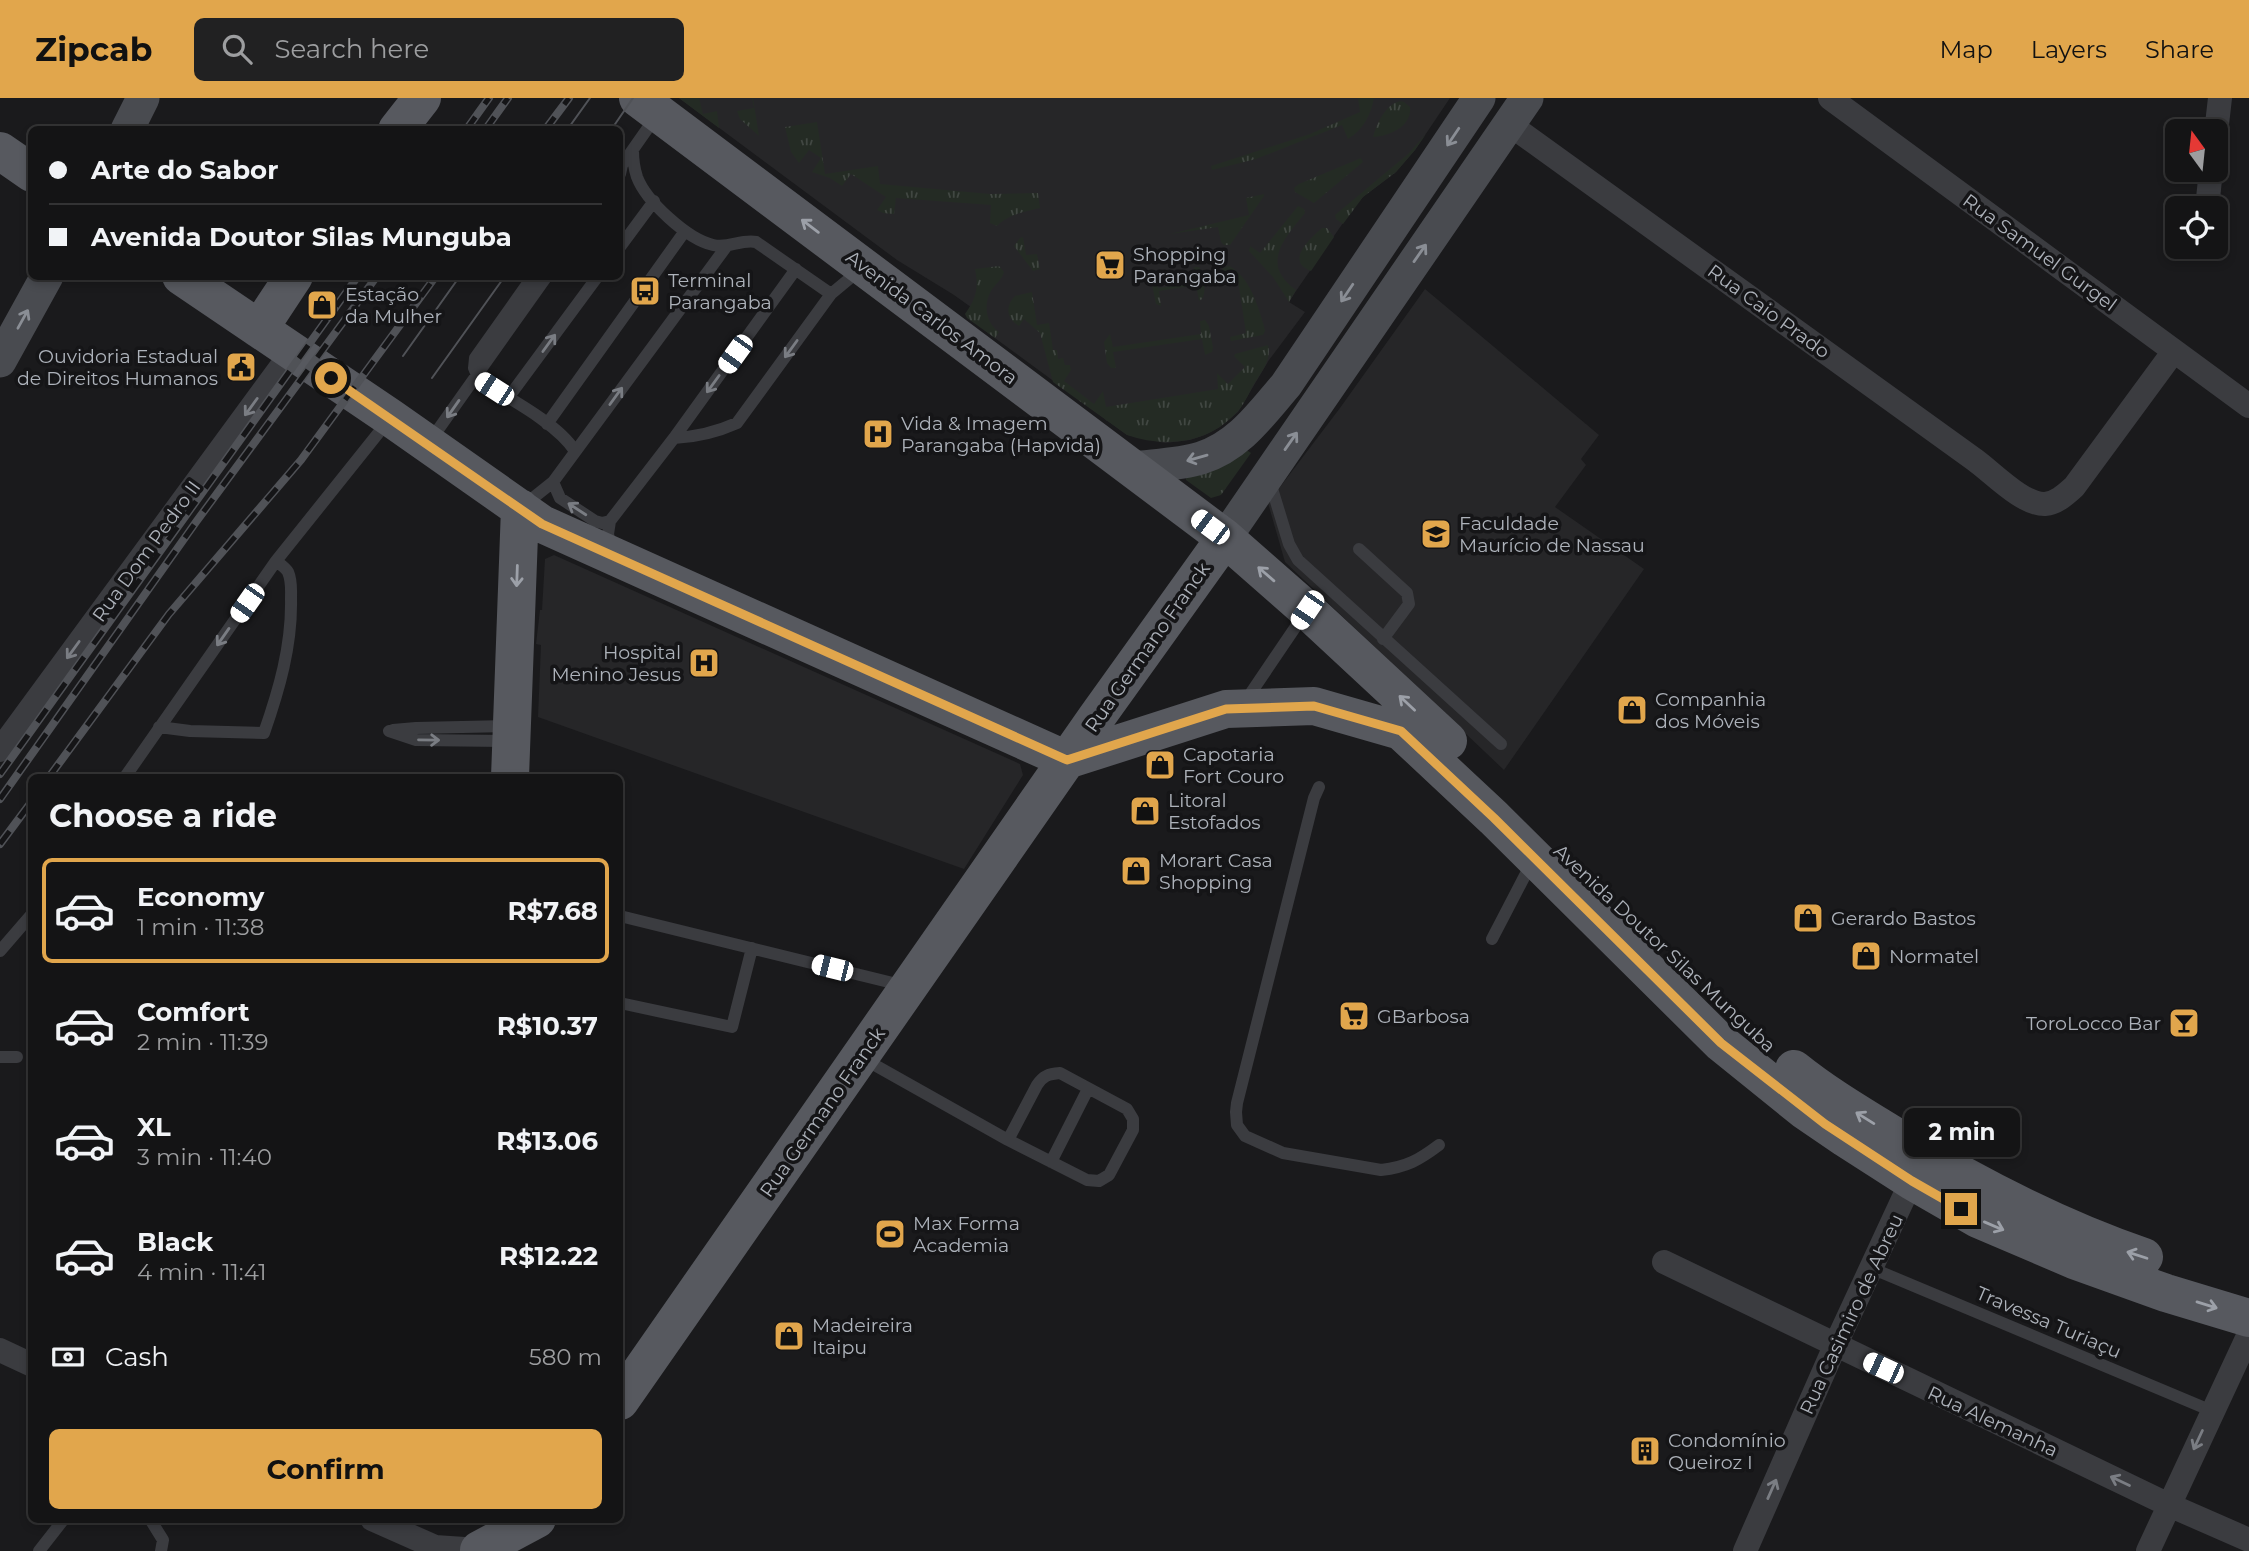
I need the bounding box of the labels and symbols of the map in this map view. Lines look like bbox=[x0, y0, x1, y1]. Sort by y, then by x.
north arrow bbox=[2165, 119, 2228, 182]
one-way arrow bbox=[1446, 127, 1460, 146]
street label: Rua Samuel Gurgel bbox=[1958, 189, 2121, 316]
one-way arrow bbox=[801, 218, 820, 233]
place label: Shopping Parangaba bbox=[1133, 243, 1237, 288]
one-way arrow bbox=[1413, 244, 1427, 264]
street label: Avenida Carlos Amora bbox=[841, 245, 1022, 389]
supermarket icon: Shopping Parangaba bbox=[1093, 248, 1127, 282]
street label: Rua Caio Prado bbox=[1703, 259, 1834, 363]
place label: Terminal Parangaba bbox=[668, 269, 772, 314]
bus stop icon: Terminal Parangaba bbox=[628, 274, 662, 308]
place label: Estação da Mulher bbox=[345, 283, 442, 328]
one-way arrow bbox=[1340, 283, 1354, 302]
shop icon: Estação da Mulher bbox=[305, 288, 339, 322]
one-way arrow bbox=[17, 309, 31, 330]
car bbox=[715, 331, 756, 377]
one-way arrow bbox=[542, 334, 556, 353]
one-way arrow bbox=[784, 339, 798, 358]
place label: Ouvidoria Estadual de Direitos Humanos bbox=[17, 345, 218, 390]
public building icon: Ouvidoria Estadual de Direitos Humanos bbox=[224, 350, 258, 384]
route start bbox=[315, 362, 347, 394]
car bbox=[471, 369, 518, 409]
one-way arrow bbox=[706, 374, 720, 393]
one-way arrow bbox=[608, 387, 623, 406]
one-way arrow bbox=[244, 397, 259, 416]
one-way arrow bbox=[445, 399, 460, 418]
place label: Vida & Imagem Parangaba (Hapvida) bbox=[901, 412, 1101, 457]
hospital icon: Vida & Imagem Parangaba (Hapvida) bbox=[861, 417, 895, 451]
one-way arrow bbox=[1284, 432, 1298, 451]
one-way arrow bbox=[1187, 452, 1209, 465]
street label: Rua Dom Pedro II bbox=[87, 476, 205, 626]
one-way arrow bbox=[568, 502, 587, 516]
car bbox=[1187, 506, 1234, 548]
place label: Faculdade Maurício de Nassau bbox=[1459, 512, 1645, 557]
school or university icon: Faculdade Maurício de Nassau bbox=[1419, 517, 1453, 551]
street label: Rua Germano Franck bbox=[1080, 557, 1215, 737]
one-way arrow bbox=[511, 564, 524, 587]
one-way arrow bbox=[1257, 566, 1275, 582]
car bbox=[227, 580, 268, 626]
car bbox=[1287, 587, 1328, 633]
one-way arrow bbox=[216, 627, 230, 646]
one-way arrow bbox=[66, 640, 81, 659]
place label: Hospital Menino Jesus bbox=[551, 641, 681, 686]
hospital icon: Hospital Menino Jesus bbox=[687, 646, 721, 680]
place label: Companhia dos Móveis bbox=[1655, 688, 1766, 733]
shop icon: Companhia dos Móveis bbox=[1615, 693, 1649, 727]
one-way arrow bbox=[1398, 695, 1416, 711]
one-way arrow bbox=[418, 733, 441, 747]
place label: Capotaria Fort Couro bbox=[1183, 743, 1284, 788]
shop icon: Capotaria Fort Couro bbox=[1143, 748, 1177, 782]
place label: Litoral Estofados bbox=[1168, 789, 1261, 834]
shop icon: Litoral Estofados bbox=[1128, 794, 1162, 828]
street label: Avenida Doutor Silas Munguba bbox=[1549, 839, 1780, 1057]
place label: Morart Casa Shopping bbox=[1159, 849, 1273, 894]
shop icon: Morart Casa Shopping bbox=[1119, 854, 1153, 888]
shop icon: Gerardo Bastos bbox=[1791, 901, 1825, 935]
place label: Gerardo Bastos bbox=[1831, 907, 1976, 930]
shop icon: Normatel bbox=[1849, 939, 1883, 973]
place label: Normatel bbox=[1889, 945, 1979, 968]
car bbox=[810, 953, 855, 983]
supermarket icon: GBarbosa bbox=[1337, 999, 1371, 1033]
place label: GBarbosa bbox=[1377, 1005, 1470, 1028]
bar icon: ToroLocco Bar bbox=[2167, 1006, 2201, 1040]
place label: ToroLocco Bar bbox=[2026, 1012, 2161, 1035]
street label: Rua Germano Franck bbox=[755, 1022, 890, 1202]
callout: 2 min bbox=[1903, 1108, 2019, 1156]
one-way arrow bbox=[1856, 1110, 1876, 1124]
route end bbox=[1945, 1193, 1977, 1225]
street label: Rua Casimiro de Abreu bbox=[1795, 1210, 1908, 1418]
place label: Max Forma Academia bbox=[913, 1212, 1020, 1257]
sports icon: Max Forma Academia bbox=[873, 1217, 907, 1251]
one-way arrow bbox=[1982, 1220, 2004, 1233]
one-way arrow bbox=[2127, 1248, 2149, 1260]
street label: Travessa Turiaçu bbox=[1973, 1282, 2125, 1363]
one-way arrow bbox=[2195, 1300, 2217, 1312]
place label: Madeireira Itaipu bbox=[812, 1314, 913, 1359]
shop icon: Madeireira Itaipu bbox=[772, 1319, 806, 1353]
car bbox=[1860, 1350, 1907, 1386]
street label: Rua Alemanha bbox=[1924, 1381, 2062, 1462]
place label: Condomínio Queiroz I bbox=[1668, 1429, 1786, 1474]
one-way arrow bbox=[2191, 1429, 2205, 1450]
building icon: Condomínio Queiroz I bbox=[1628, 1434, 1662, 1468]
one-way arrow bbox=[2110, 1474, 2131, 1488]
one-way arrow bbox=[1766, 1478, 1779, 1500]

